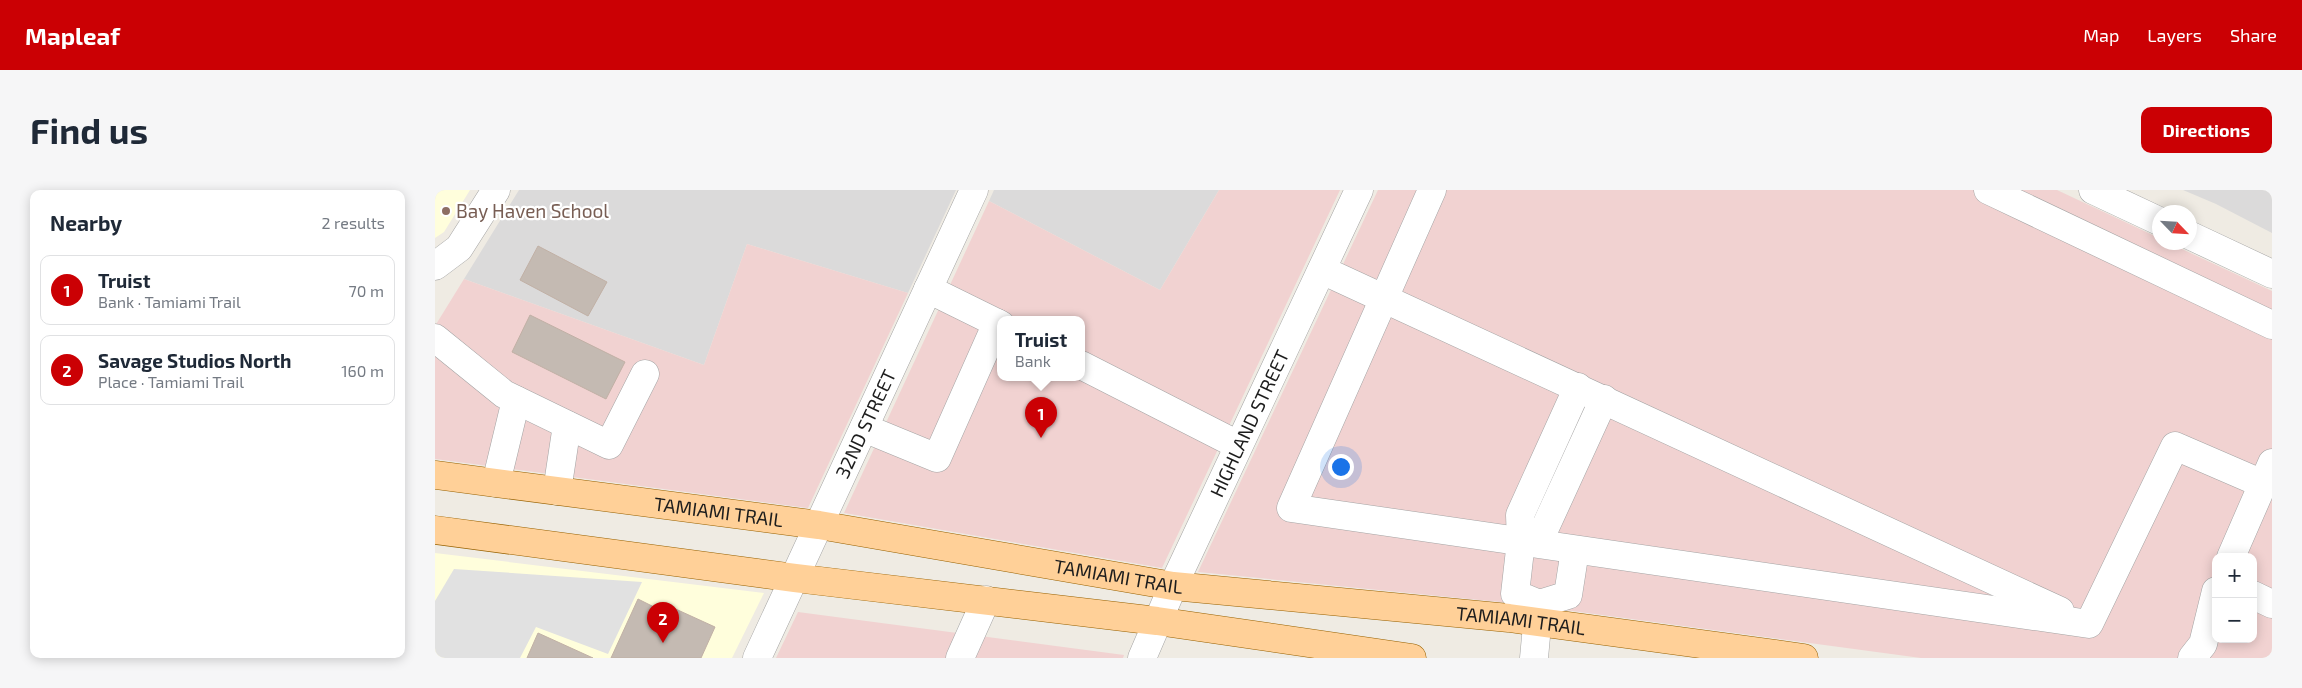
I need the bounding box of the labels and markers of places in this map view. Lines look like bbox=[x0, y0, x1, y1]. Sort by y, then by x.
place label: Bay Haven School bbox=[456, 199, 609, 222]
marker: Bay Haven School bbox=[440, 205, 452, 217]
pin: 1 bbox=[1025, 397, 1057, 438]
pin: 2 bbox=[647, 602, 679, 643]

